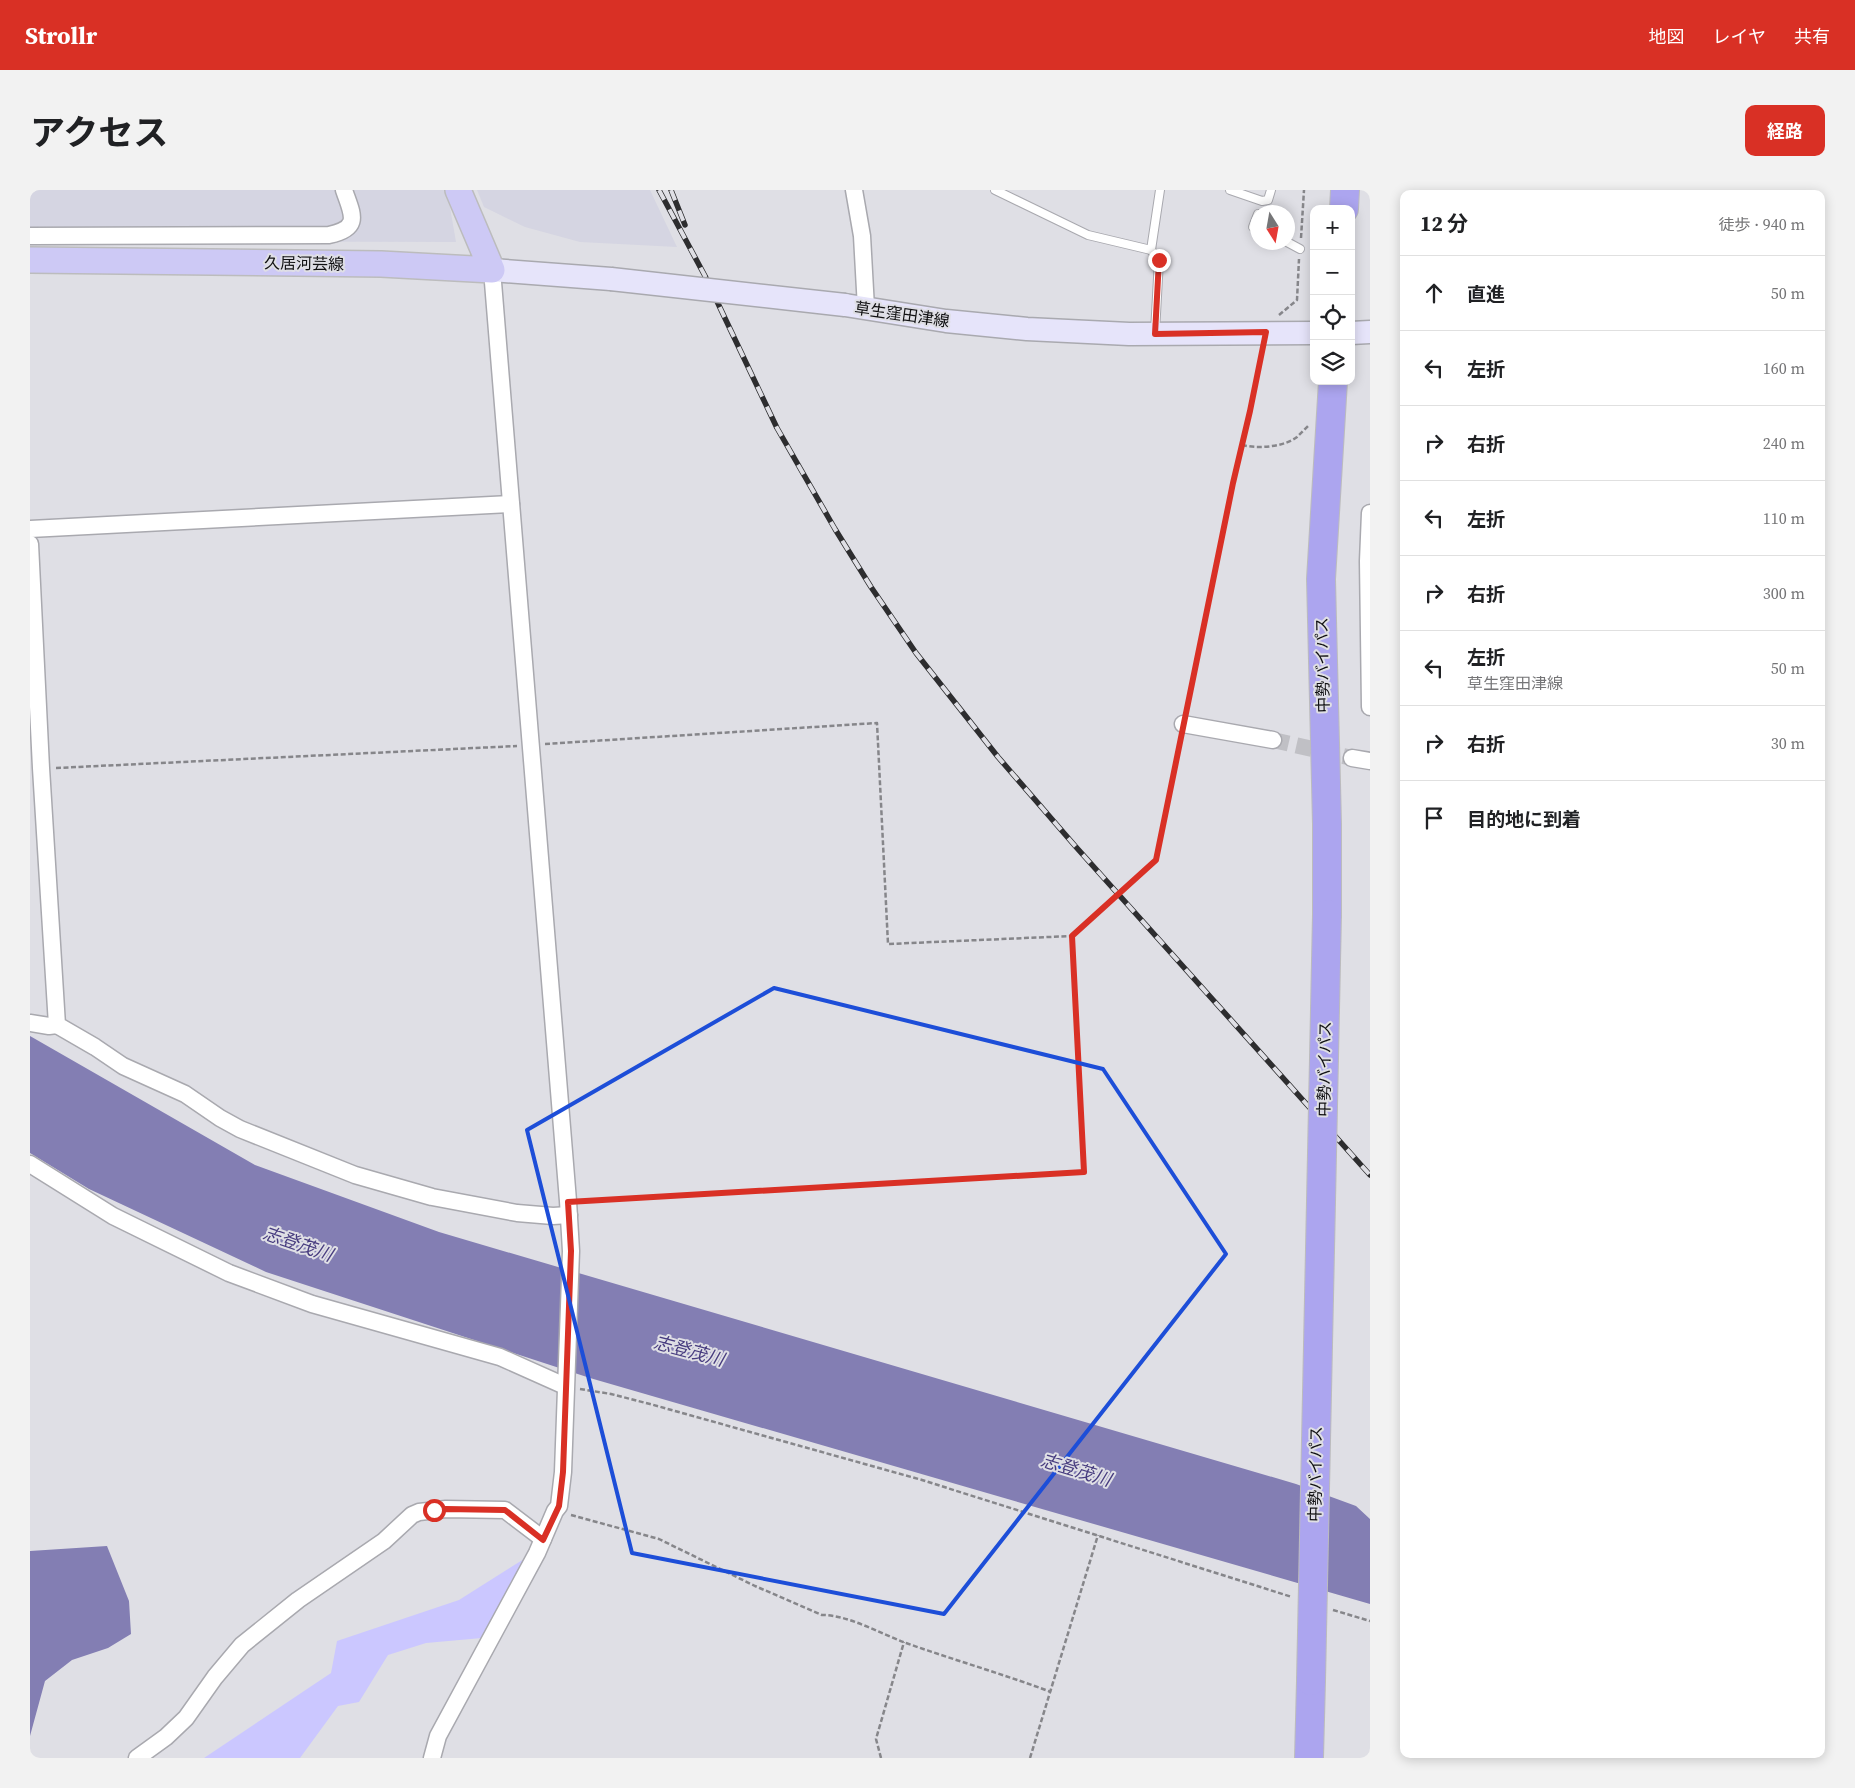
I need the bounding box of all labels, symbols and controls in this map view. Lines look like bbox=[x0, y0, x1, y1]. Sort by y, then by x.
text: Strollr bbox=[25, 19, 97, 52]
text: 地図 bbox=[1649, 24, 1685, 49]
text: レイヤ bbox=[1713, 24, 1766, 49]
text: 共有 bbox=[1794, 24, 1830, 49]
button: 経路 bbox=[1745, 105, 1825, 156]
text: アクセス bbox=[30, 109, 168, 157]
north arrow bbox=[1250, 205, 1295, 250]
map controls bbox=[1310, 205, 1355, 385]
button: + bbox=[1310, 205, 1355, 250]
text: 12 分 bbox=[1420, 209, 1468, 238]
text: 徒歩 · 940 m bbox=[1719, 213, 1805, 235]
route end bbox=[1148, 249, 1171, 272]
button: − bbox=[1310, 250, 1355, 295]
street label: 久居河芸線 bbox=[264, 251, 344, 275]
icon: ahead bbox=[1420, 279, 1448, 307]
text: 直進 bbox=[1467, 281, 1505, 307]
text: 50 m bbox=[1771, 282, 1805, 304]
button: locate bbox=[1310, 295, 1355, 340]
street label: 草生窪田津線 bbox=[853, 296, 951, 332]
button: layers bbox=[1310, 340, 1355, 385]
icon: left bbox=[1420, 354, 1448, 382]
text: 左折 bbox=[1467, 356, 1505, 382]
text: 160 m bbox=[1763, 357, 1805, 379]
icon: right bbox=[1420, 429, 1448, 457]
text: 右折 bbox=[1467, 431, 1505, 457]
text: 240 m bbox=[1763, 432, 1805, 454]
icon: left bbox=[1420, 504, 1448, 532]
text: 左折 bbox=[1467, 506, 1505, 532]
text: 110 m bbox=[1763, 507, 1805, 529]
icon: right bbox=[1420, 579, 1448, 607]
text: 右折 bbox=[1467, 581, 1505, 607]
text: 300 m bbox=[1763, 582, 1805, 604]
street label: 中勢バイパス bbox=[1310, 617, 1334, 713]
text: 左折 bbox=[1467, 644, 1505, 670]
icon: left bbox=[1420, 654, 1448, 682]
text: 50 m bbox=[1771, 657, 1805, 679]
text: 草生窪田津線 bbox=[1467, 672, 1563, 694]
icon: right bbox=[1420, 729, 1448, 757]
text: 右折 bbox=[1467, 731, 1505, 757]
text: 30 m bbox=[1771, 732, 1805, 754]
icon: arrive bbox=[1420, 804, 1448, 832]
text: 目的地に到着 bbox=[1467, 806, 1581, 832]
street label: 中勢バイパス bbox=[1312, 1021, 1336, 1117]
water label: 志登茂川 bbox=[260, 1220, 338, 1268]
water label: 志登茂川 bbox=[651, 1329, 729, 1372]
street label: 中勢バイパス bbox=[1303, 1426, 1327, 1522]
water label: 志登茂川 bbox=[1038, 1447, 1116, 1493]
route start bbox=[423, 1499, 446, 1522]

